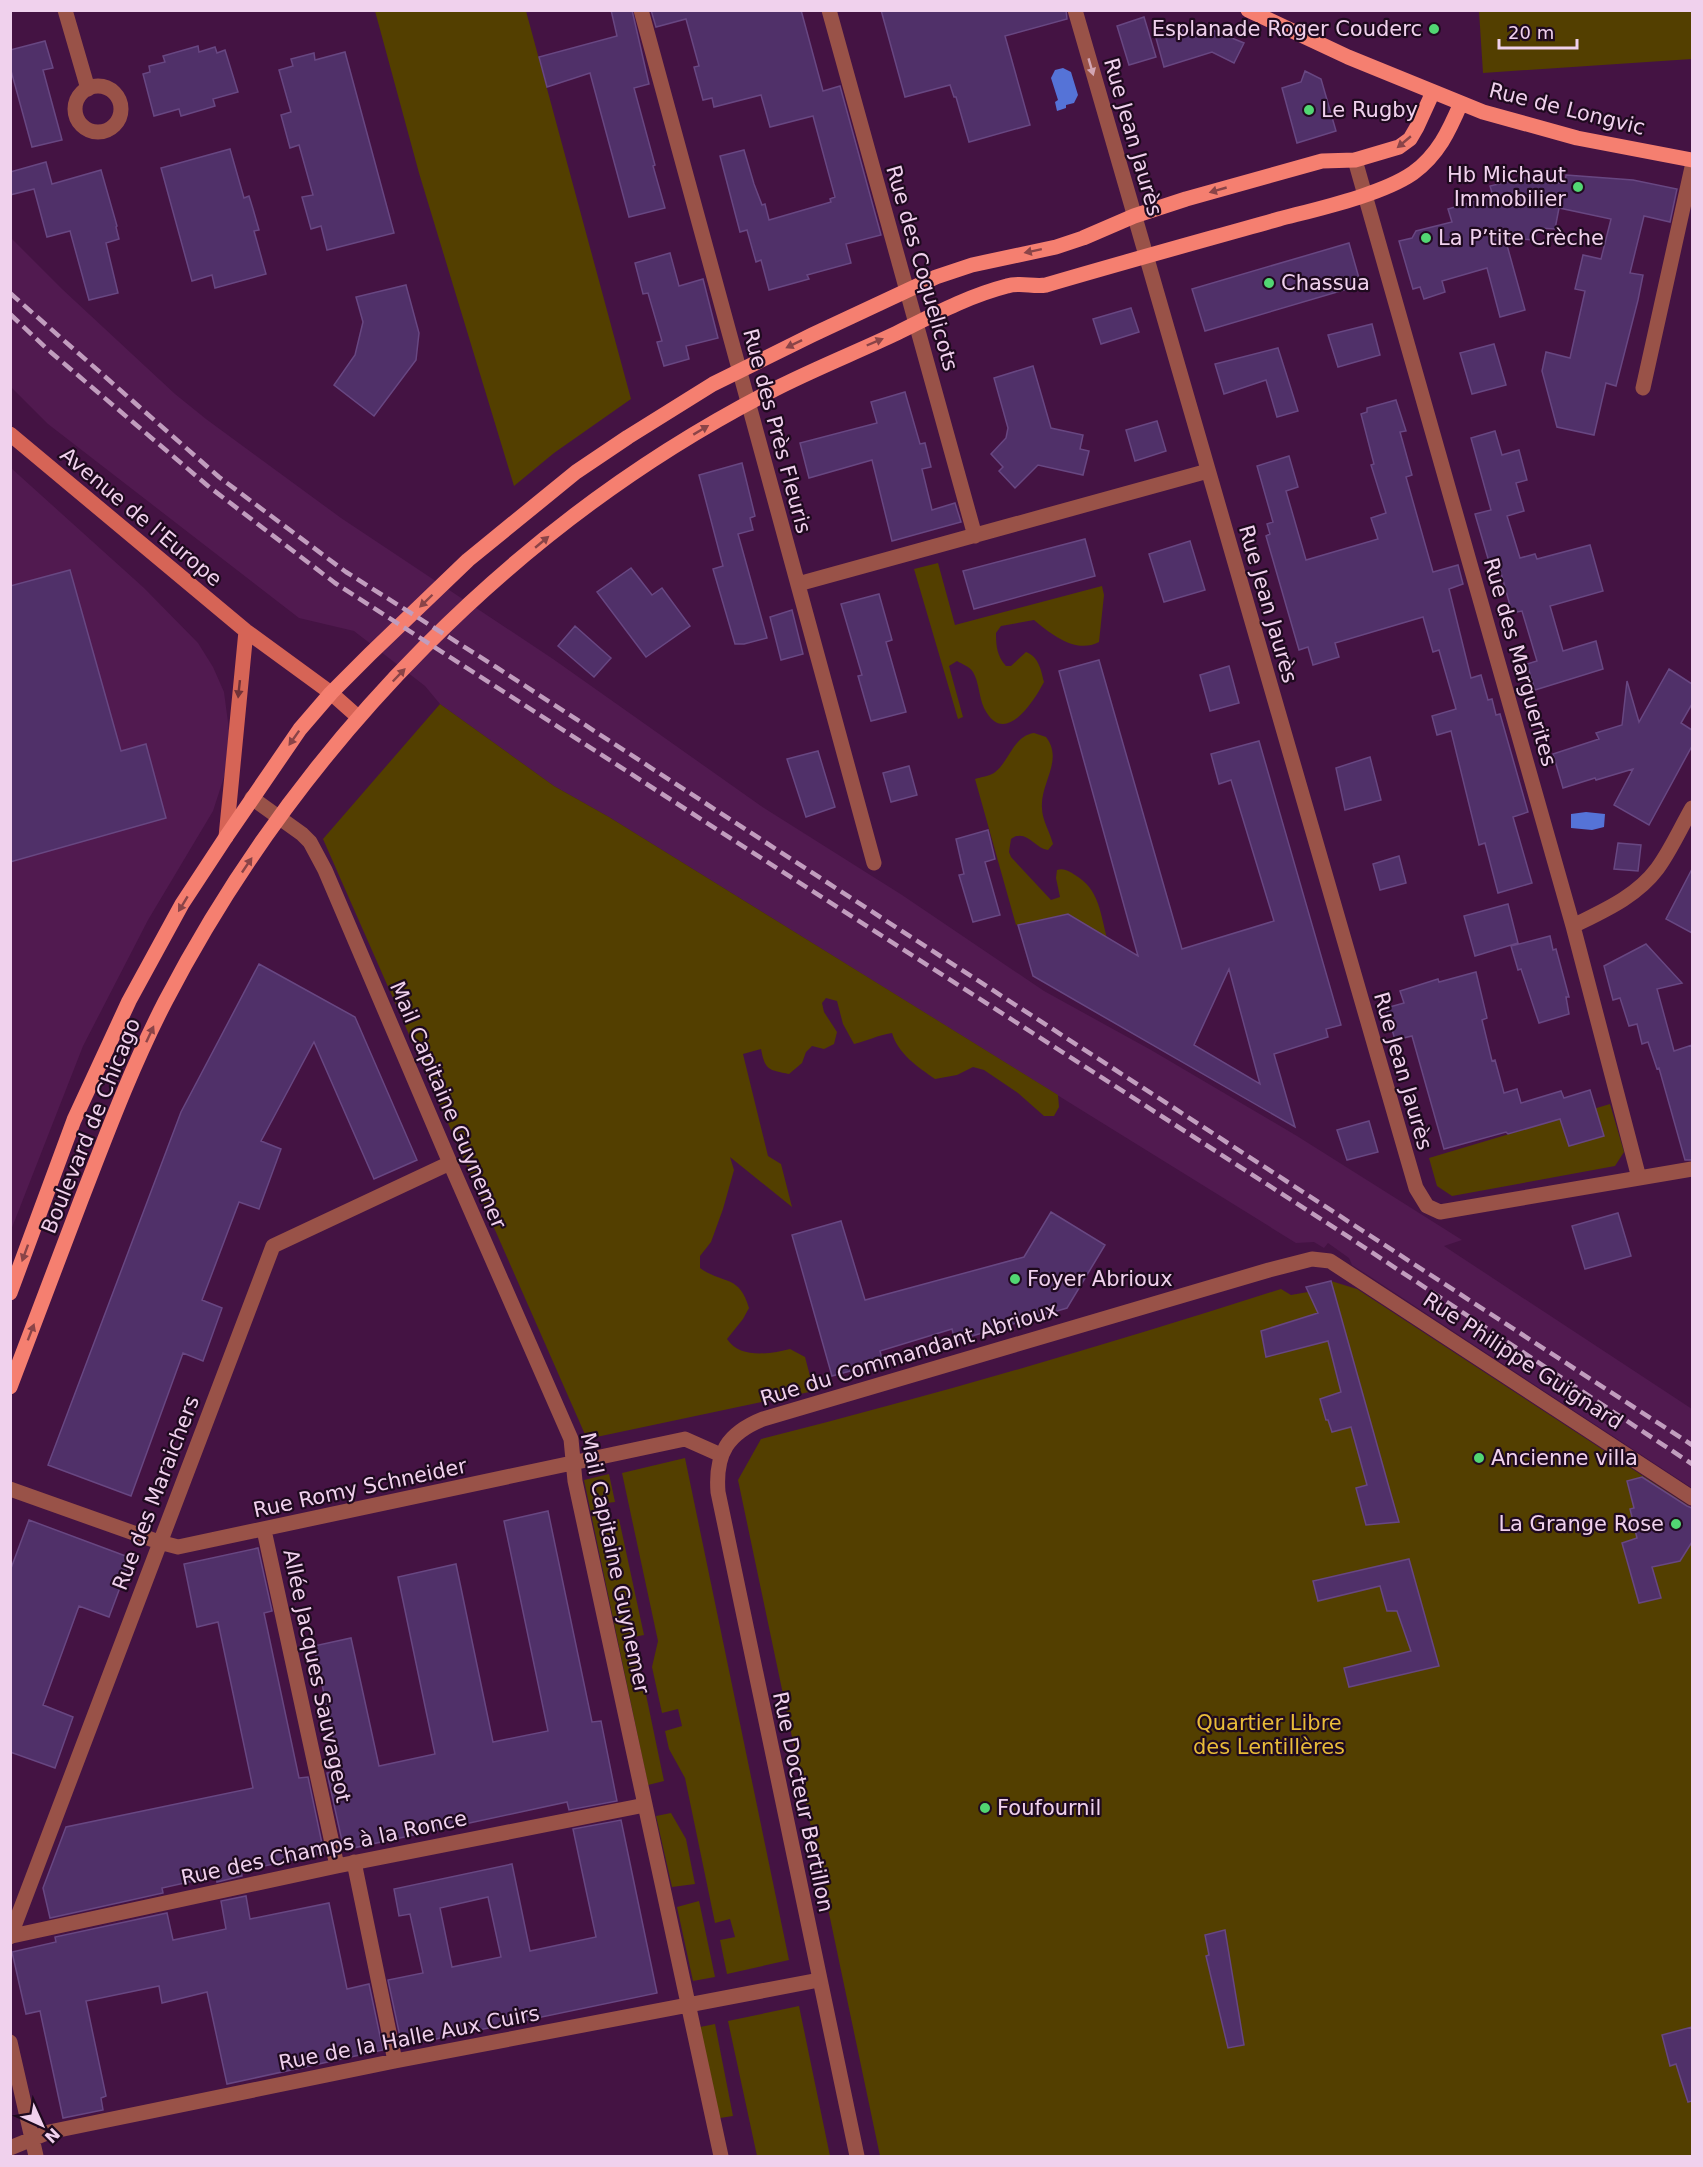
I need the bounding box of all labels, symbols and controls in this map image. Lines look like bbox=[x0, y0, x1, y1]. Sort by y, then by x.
scale bar bbox=[1499, 12, 1577, 50]
place label: Esplanade Roger Couderc bbox=[1152, 17, 1422, 41]
marker: Esplanade Roger Couderc bbox=[1427, 22, 1441, 36]
text: 20 m bbox=[1508, 22, 1554, 43]
street label: Rue Jean Jaurès bbox=[1099, 55, 1167, 219]
one-way arrow bbox=[1087, 58, 1096, 76]
street label: Rue de Longvic bbox=[1486, 78, 1648, 140]
place label: Le Rugby bbox=[1321, 98, 1418, 122]
marker: Le Rugby bbox=[1302, 103, 1316, 117]
one-way arrow bbox=[1397, 135, 1412, 148]
street label: Rue des Coquelicots bbox=[881, 162, 963, 374]
place label: Hb Michaut Immobilier bbox=[1447, 163, 1566, 211]
marker: Hb Michaut Immobilier bbox=[1571, 180, 1585, 194]
one-way arrow bbox=[1209, 186, 1227, 195]
place label: La P’tite Crèche bbox=[1438, 226, 1604, 250]
marker: La P’tite Crèche bbox=[1419, 231, 1433, 245]
one-way arrow bbox=[1024, 247, 1042, 257]
place label: Chassua bbox=[1281, 271, 1370, 295]
marker: Chassua bbox=[1262, 276, 1276, 290]
street label: Rue des Près Fleuris bbox=[738, 326, 816, 536]
one-way arrow bbox=[866, 337, 884, 347]
one-way arrow bbox=[785, 339, 802, 349]
one-way arrow bbox=[693, 424, 709, 435]
street label: Avenue de l'Europe bbox=[55, 443, 227, 591]
street label: Rue Jean Jaurès bbox=[1234, 522, 1302, 686]
one-way arrow bbox=[534, 536, 549, 549]
street label: Rue des Marguerites bbox=[1479, 555, 1561, 769]
one-way arrow bbox=[419, 593, 433, 607]
one-way arrow bbox=[392, 667, 406, 682]
one-way arrow bbox=[234, 679, 244, 698]
one-way arrow bbox=[288, 730, 300, 746]
one-way arrow bbox=[241, 856, 252, 873]
one-way arrow bbox=[177, 896, 188, 912]
street label: Mail Capitaine Guynemer bbox=[385, 978, 511, 1233]
street label: Rue Jean Jaurès bbox=[1369, 989, 1437, 1153]
street label: Boulevard de Chicago bbox=[37, 1015, 145, 1237]
one-way arrow bbox=[146, 1025, 155, 1042]
one-way arrow bbox=[20, 1244, 29, 1262]
place label: Foyer Abrioux bbox=[1027, 1267, 1173, 1291]
marker: Foyer Abrioux bbox=[1008, 1272, 1022, 1286]
street label: Rue Philippe Guignard bbox=[1419, 1288, 1627, 1434]
street label: Rue du Commandant Abrioux bbox=[757, 1297, 1061, 1411]
one-way arrow bbox=[27, 1323, 37, 1341]
street label: Rue des Maraichers bbox=[108, 1392, 204, 1594]
street label: Mail Capitaine Guynemer bbox=[576, 1430, 654, 1696]
place label: Ancienne villa bbox=[1491, 1446, 1638, 1470]
marker: Ancienne villa bbox=[1472, 1451, 1486, 1465]
street label: Rue Romy Schneider bbox=[251, 1454, 469, 1522]
place label: La Grange Rose bbox=[1498, 1512, 1664, 1536]
marker: La Grange Rose bbox=[1669, 1517, 1683, 1531]
street label: Allée Jacques Sauvageot bbox=[278, 1547, 356, 1805]
street label: Rue Docteur Bertillon bbox=[768, 1690, 838, 1914]
park label: Quartier Libre des Lentillères bbox=[1193, 1711, 1345, 1759]
place label: Foufournil bbox=[997, 1796, 1101, 1820]
marker: Foufournil bbox=[978, 1801, 992, 1815]
street label: Rue des Champs à la Ronce bbox=[179, 1806, 469, 1890]
street label: Rue de la Halle Aux Cuirs bbox=[277, 2001, 541, 2075]
north arrow bbox=[12, 2095, 72, 2155]
text: N bbox=[41, 2124, 64, 2147]

